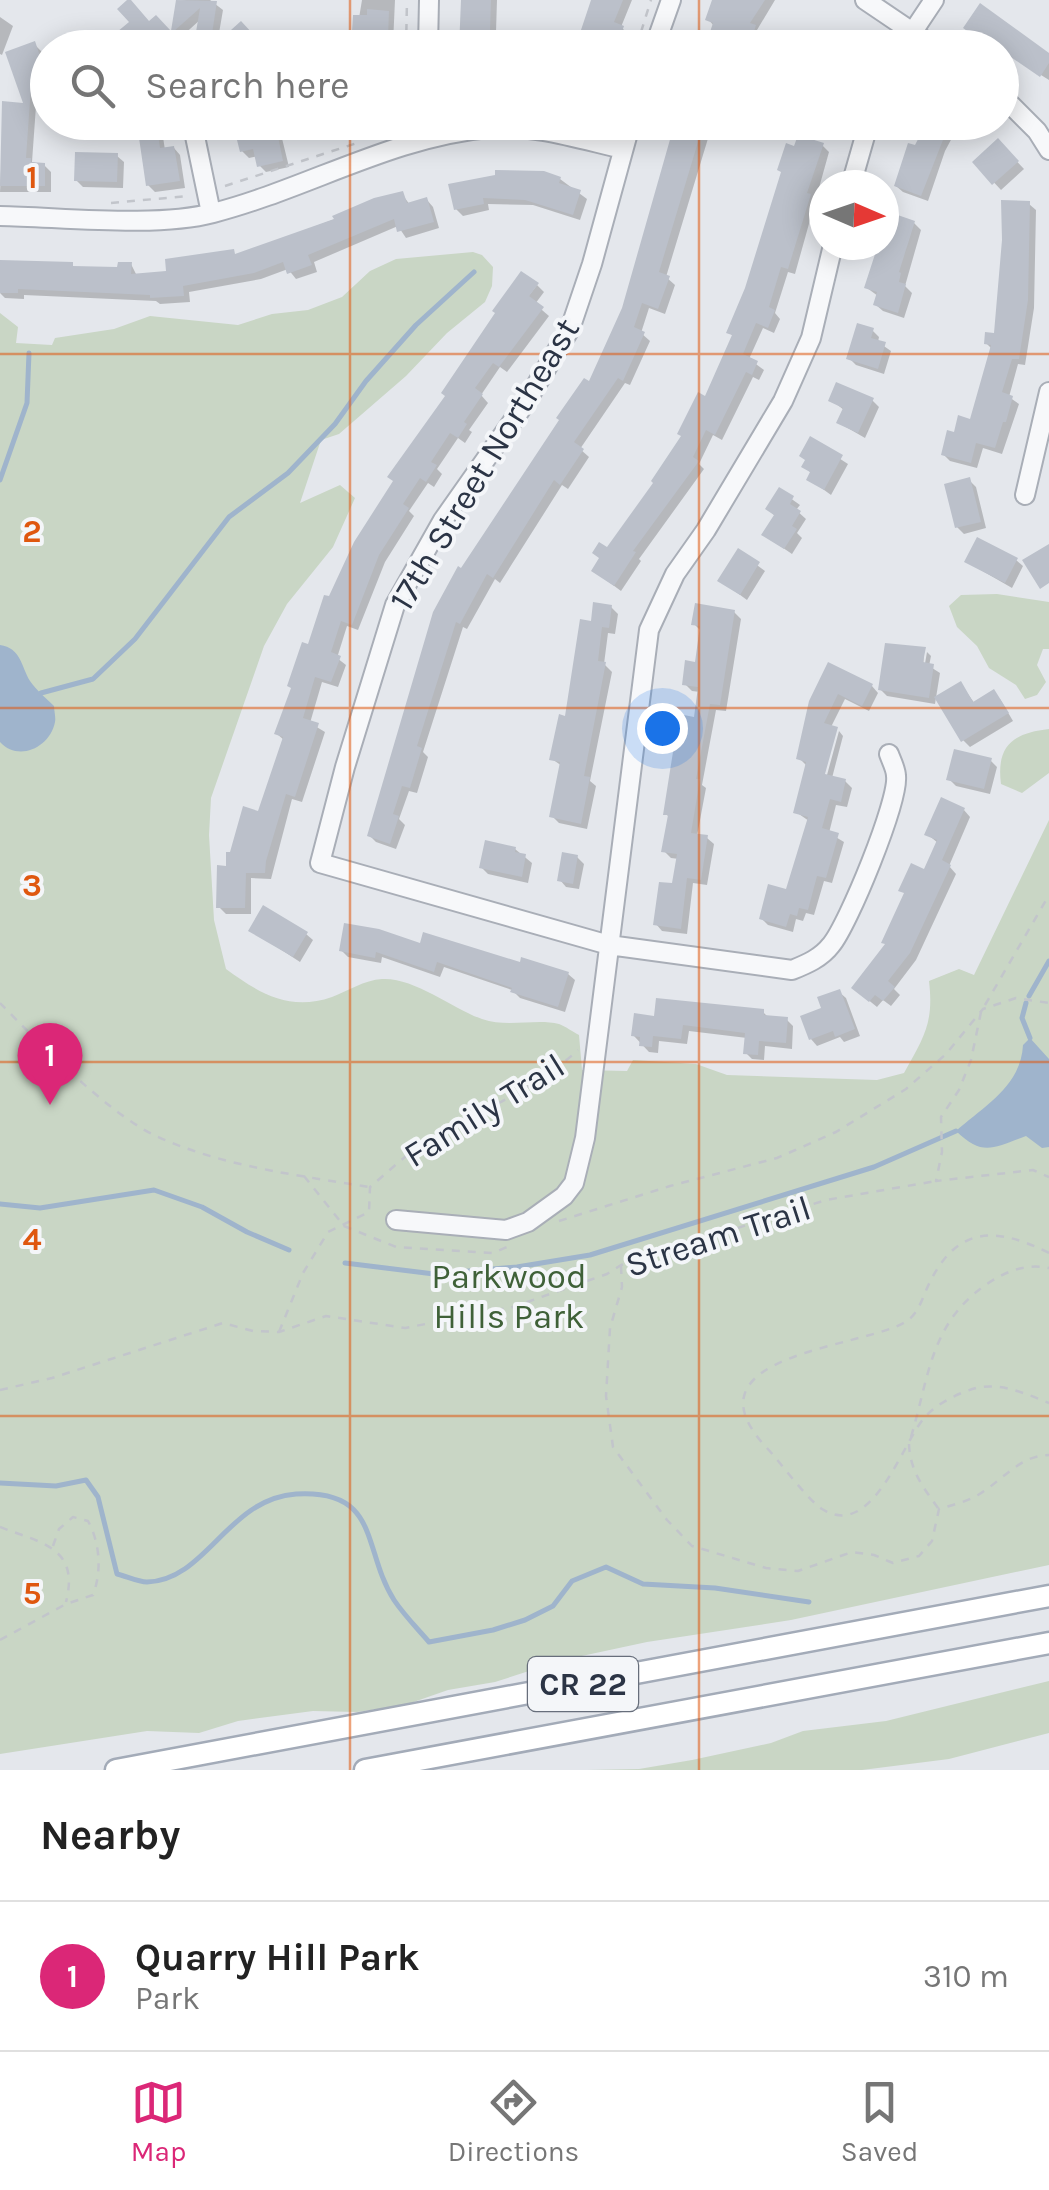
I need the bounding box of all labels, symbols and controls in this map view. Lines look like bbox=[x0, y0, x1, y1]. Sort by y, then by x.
search box bbox=[30, 30, 1019, 140]
icon: search bbox=[65, 58, 120, 113]
text: Search here bbox=[145, 63, 349, 108]
text: 1 bbox=[26, 159, 38, 196]
north arrow bbox=[809, 170, 899, 260]
street label: 17th Street Northeast bbox=[381, 311, 588, 618]
text: 2 bbox=[22, 513, 42, 550]
your location bbox=[637, 703, 688, 754]
text: 3 bbox=[22, 867, 42, 904]
pin: 1 bbox=[18, 1022, 82, 1105]
street label: Family Trail bbox=[396, 1045, 572, 1176]
street label: Stream Trail bbox=[620, 1187, 816, 1286]
text: 4 bbox=[22, 1221, 42, 1258]
park label: Parkwood Hills Park bbox=[431, 1256, 587, 1337]
text: 5 bbox=[23, 1575, 41, 1612]
road number: CR 22 bbox=[528, 1657, 638, 1711]
text: Nearby bbox=[40, 1810, 180, 1860]
text: Quarry Hill Park bbox=[135, 1935, 419, 1980]
text: 1 bbox=[67, 1958, 78, 1995]
text: 310 m bbox=[923, 1958, 1009, 1995]
text: Park bbox=[135, 1980, 200, 2017]
tab: Map bbox=[131, 2075, 186, 2168]
tab: Directions bbox=[448, 2075, 579, 2168]
tab: Saved bbox=[841, 2075, 918, 2168]

